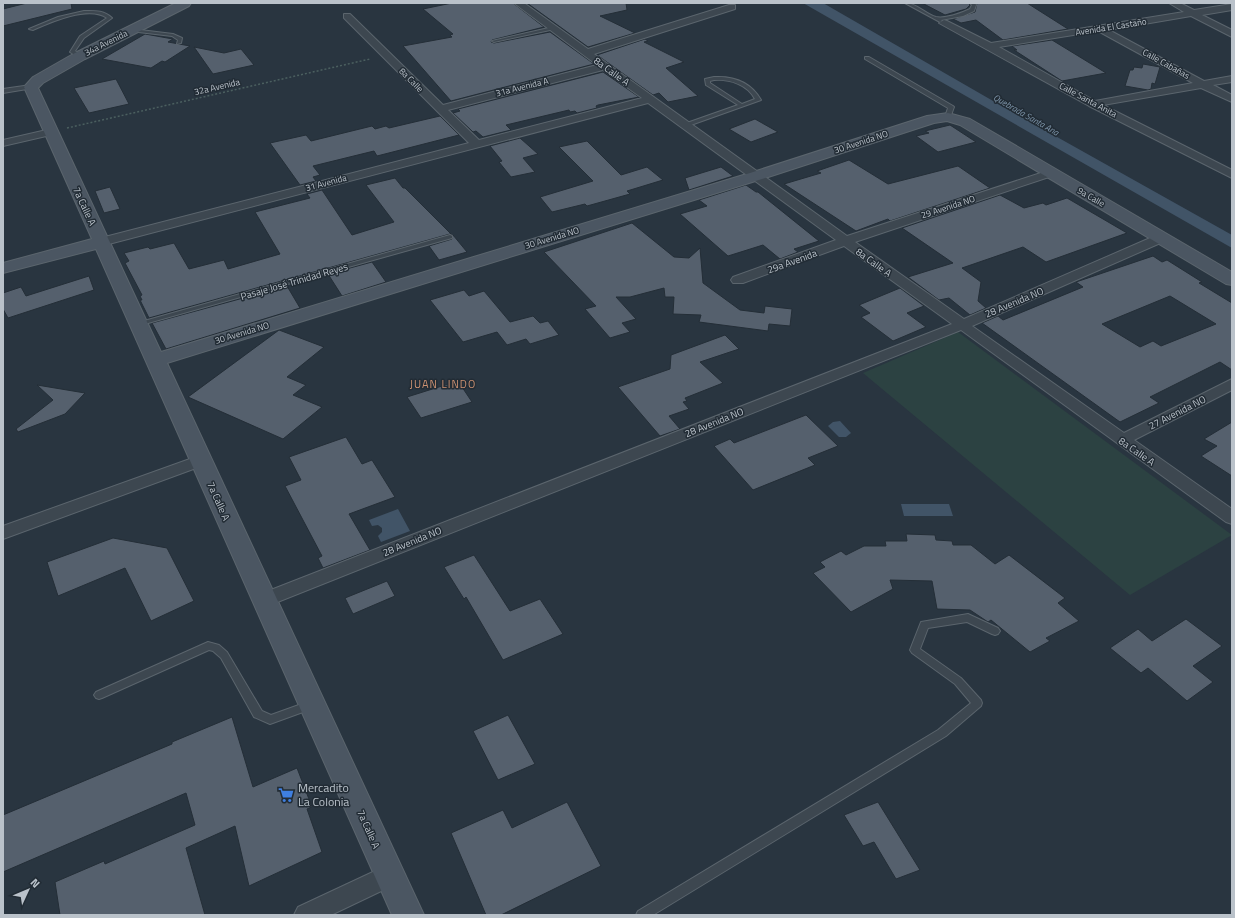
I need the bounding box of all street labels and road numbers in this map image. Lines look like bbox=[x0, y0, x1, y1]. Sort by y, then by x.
street label: Avenida El Castaño bbox=[1074, 14, 1148, 39]
street label: 34a Avenida bbox=[82, 26, 130, 59]
street label: Calle Cabañas bbox=[1140, 45, 1192, 82]
street label: 8a Calle A bbox=[591, 53, 633, 90]
street label: 8a Calle bbox=[396, 65, 427, 95]
street label: 31a Avenida A bbox=[494, 74, 550, 99]
street label: 32a Avenida bbox=[193, 75, 242, 98]
street label: Calle Santa Anita bbox=[1057, 79, 1120, 120]
street label: 30 Avenida NO bbox=[832, 127, 890, 156]
street label: 31 Avenida bbox=[304, 171, 348, 194]
street label: 7a Calle A bbox=[69, 184, 100, 228]
street label: 9a Calle bbox=[1075, 184, 1108, 210]
street label: 29 Avenida NO bbox=[919, 192, 977, 221]
street label: 30 Avenida NO bbox=[523, 223, 581, 252]
street label: 8a Calle A bbox=[853, 244, 895, 281]
street label: 29a Avenida bbox=[765, 246, 819, 277]
street label: Pasaje José Trinidad Reyes bbox=[239, 259, 350, 304]
street label: 28 Avenida NO bbox=[983, 283, 1046, 322]
street label: 30 Avenida NO bbox=[213, 318, 271, 347]
street label: 27 Avenida NO bbox=[1146, 391, 1209, 433]
street label: 28 Avenida NO bbox=[682, 404, 746, 441]
street label: 8a Calle A bbox=[1116, 433, 1158, 469]
street label: 7a Calle A bbox=[203, 479, 234, 523]
street label: 28 Avenida NO bbox=[380, 523, 444, 560]
street label: 7a Calle A bbox=[353, 807, 384, 851]

